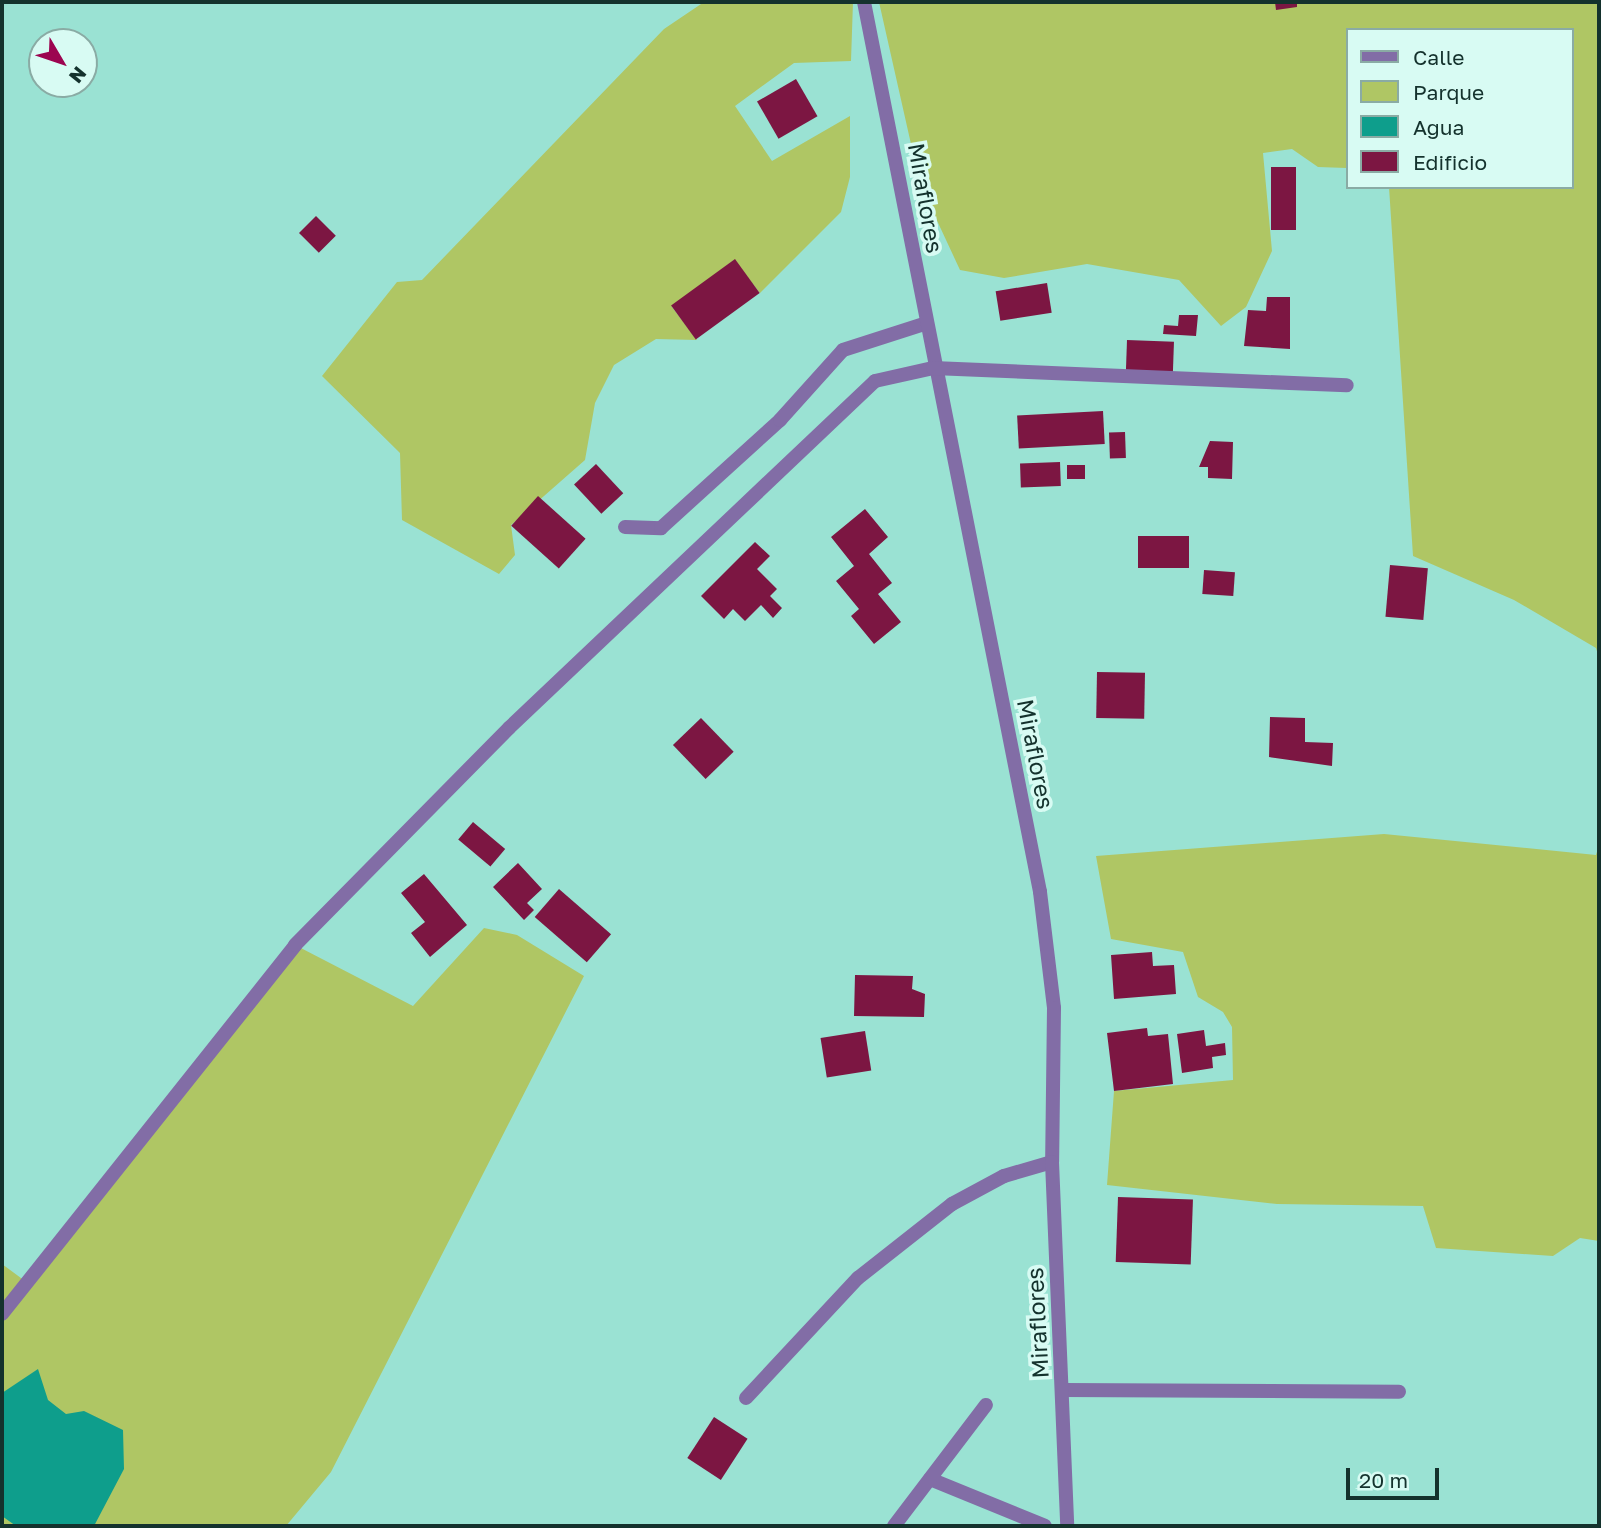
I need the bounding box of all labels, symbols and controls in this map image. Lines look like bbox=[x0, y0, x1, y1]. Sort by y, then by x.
north arrow bbox=[28, 28, 98, 98]
legend bbox=[1346, 28, 1573, 189]
text: Calle bbox=[1413, 44, 1465, 70]
text: N bbox=[65, 62, 92, 88]
text: Parque bbox=[1413, 79, 1484, 105]
text: Agua bbox=[1413, 114, 1464, 140]
street label: Miraflores bbox=[903, 141, 949, 255]
text: Edificio bbox=[1413, 149, 1487, 175]
street label: Miraflores bbox=[1012, 697, 1060, 811]
street label: Miraflores bbox=[1020, 1267, 1054, 1379]
scale bar bbox=[1349, 1454, 1442, 1498]
text: 20 m bbox=[1359, 1467, 1408, 1493]

